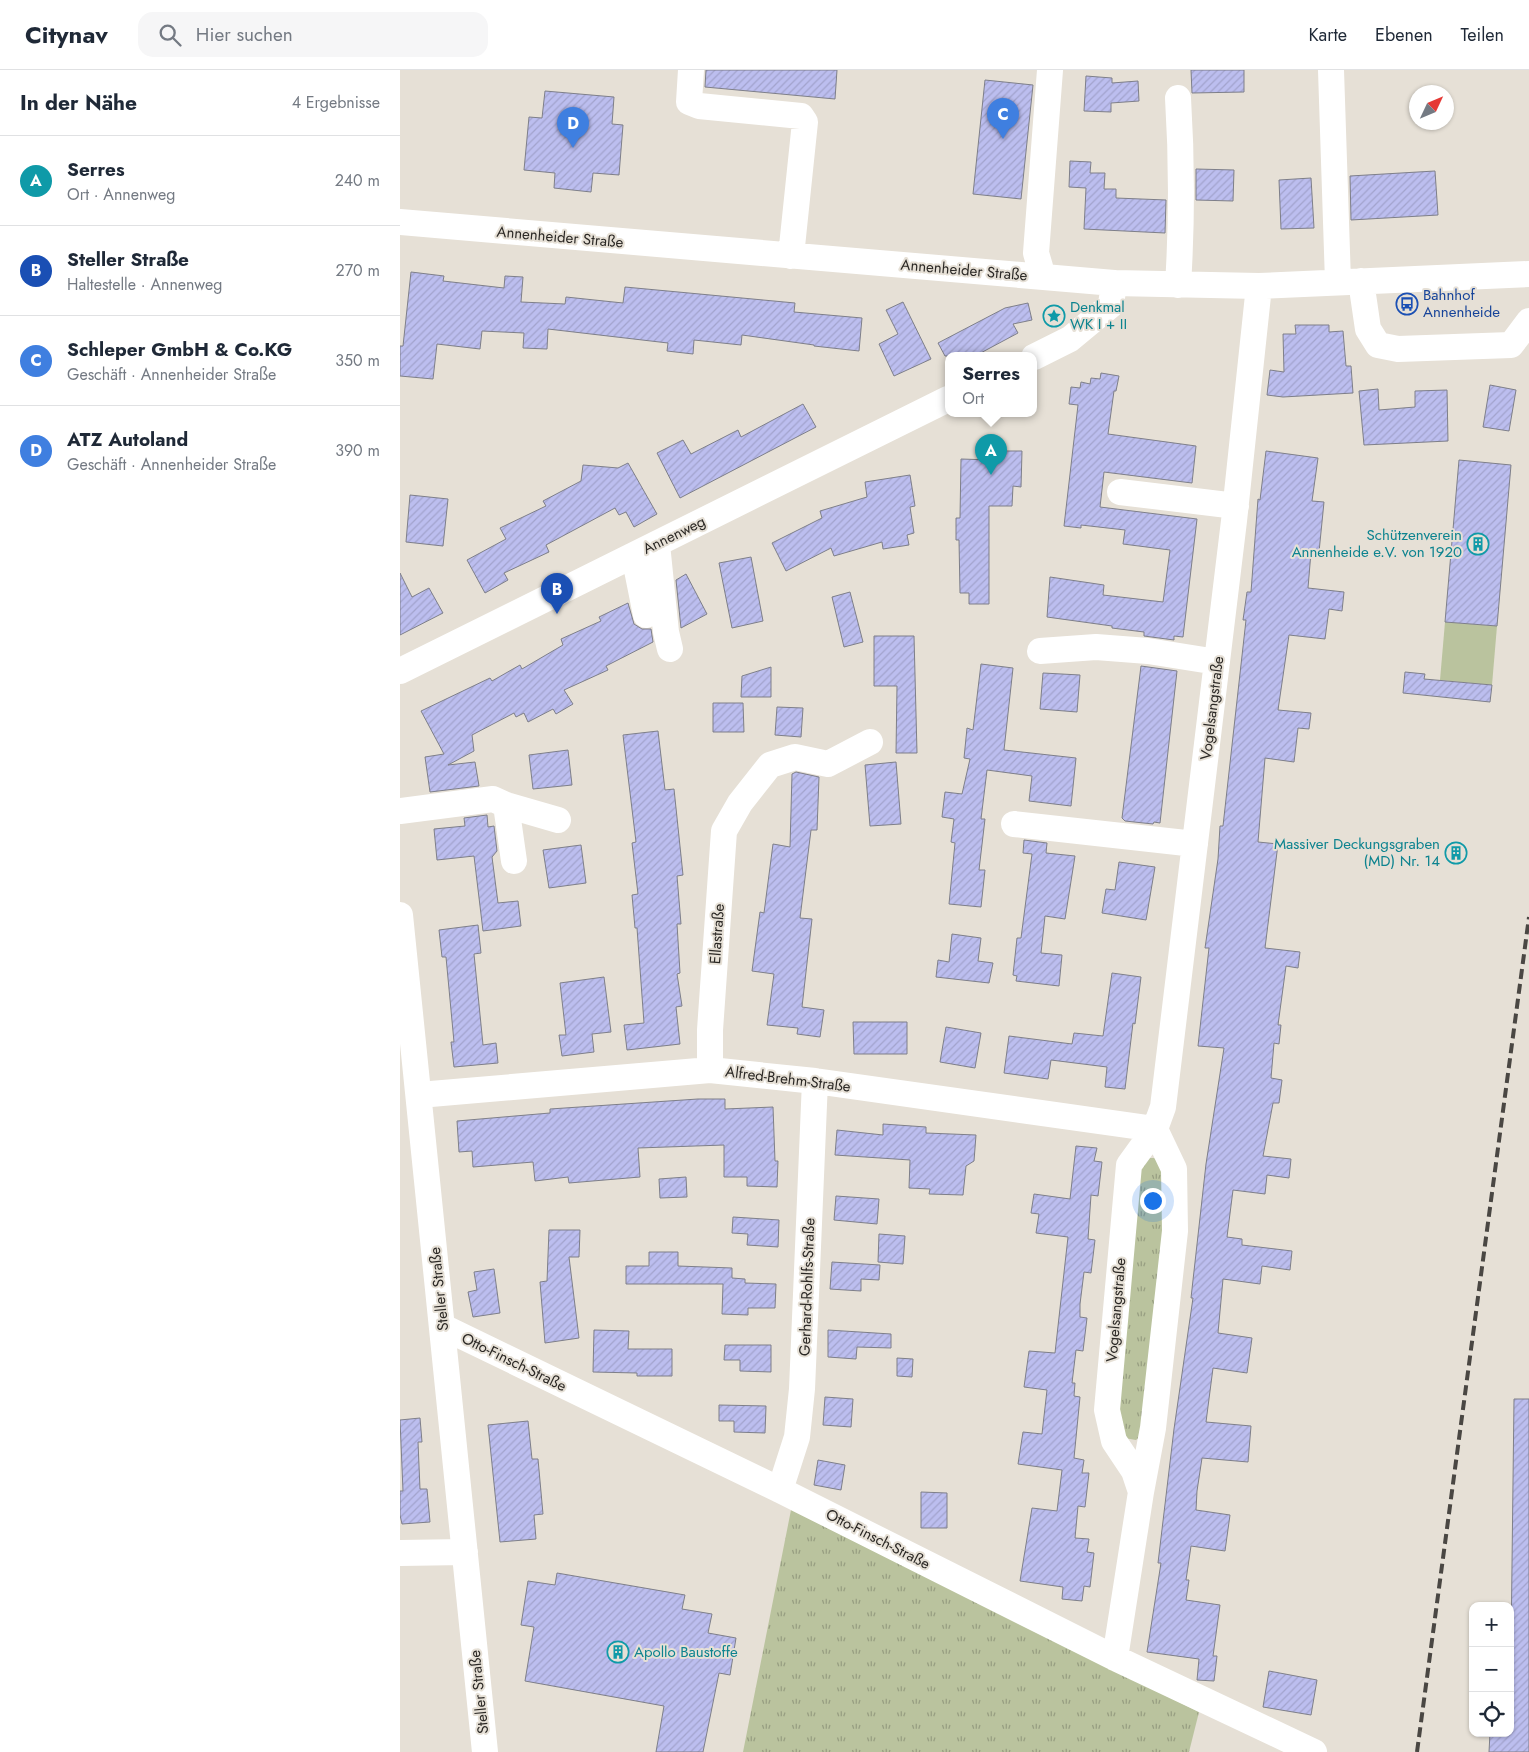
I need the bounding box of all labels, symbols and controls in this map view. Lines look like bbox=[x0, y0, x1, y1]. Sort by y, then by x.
search box bbox=[138, 12, 488, 57]
text: Citynav bbox=[25, 17, 108, 52]
icon: search bbox=[156, 21, 184, 49]
text: Hier suchen bbox=[196, 21, 293, 48]
text: Karte bbox=[1308, 22, 1347, 48]
text: Ebenen bbox=[1375, 22, 1433, 48]
text: Teilen bbox=[1461, 22, 1504, 48]
north arrow bbox=[1409, 85, 1454, 130]
text: In der Nähe bbox=[20, 88, 137, 118]
text: 4 Ergebnisse bbox=[292, 91, 380, 114]
pin: C bbox=[987, 98, 1019, 139]
pin: D bbox=[557, 107, 589, 148]
text: Serres bbox=[67, 156, 125, 183]
text: A bbox=[30, 169, 42, 192]
text: 240 m bbox=[335, 169, 380, 192]
text: Ort · Annenweg bbox=[67, 183, 175, 206]
street label: Annenheider Straße bbox=[496, 221, 625, 254]
text: Steller Straße bbox=[67, 246, 189, 273]
street label: Annenheider Straße bbox=[900, 254, 1029, 287]
text: B bbox=[31, 259, 41, 282]
text: 270 m bbox=[336, 259, 380, 282]
text: Haltestelle · Annenweg bbox=[67, 273, 222, 296]
place label: Bahnhof Annenheide bbox=[1423, 284, 1500, 323]
bus stop icon: Bahnhof Annenheide bbox=[1395, 292, 1419, 316]
place label: Denkmal WK I + II bbox=[1070, 296, 1127, 335]
place icon: Denkmal WK I + II bbox=[1042, 304, 1066, 328]
text: Schleper GmbH & Co.KG bbox=[67, 336, 292, 363]
text: C bbox=[30, 349, 42, 372]
text: 350 m bbox=[335, 349, 380, 372]
popup bbox=[945, 352, 1037, 417]
text: Serres bbox=[962, 360, 1020, 387]
text: Geschäft · Annenheider Straße bbox=[67, 363, 276, 386]
text: Ort bbox=[962, 387, 984, 410]
text: ATZ Autoland bbox=[67, 426, 188, 453]
pin: A bbox=[975, 434, 1007, 475]
text: D bbox=[30, 439, 42, 462]
text: 390 m bbox=[335, 439, 380, 462]
text: Geschäft · Annenheider Straße bbox=[67, 453, 276, 476]
street label: Annenweg bbox=[639, 510, 709, 560]
place label: Schützenverein Annenheide e.V. von 1920 bbox=[1292, 524, 1462, 563]
building icon: Schützenverein Annenheide e.V. von 1920 bbox=[1466, 532, 1490, 556]
pin: B bbox=[541, 573, 573, 614]
street label: Vogelsangstraße bbox=[1195, 655, 1229, 761]
place label: Massiver Deckungsgraben (MD) Nr. 14 bbox=[1274, 833, 1440, 872]
building icon: Massiver Deckungsgraben (MD) Nr. 14 bbox=[1444, 841, 1468, 865]
street label: Ellastraße bbox=[704, 903, 730, 965]
street label: Alfred-Brehm-Straße bbox=[724, 1060, 852, 1098]
your location bbox=[1140, 1188, 1166, 1214]
street label: Gerhard-Rohlfs-Straße bbox=[794, 1217, 820, 1356]
street label: Steller Straße bbox=[424, 1246, 454, 1332]
street label: Vogelsangstraße bbox=[1100, 1257, 1132, 1363]
street label: Otto-Finsch-Straße bbox=[458, 1327, 570, 1397]
street label: Otto-Finsch-Straße bbox=[822, 1503, 934, 1575]
map controls bbox=[1469, 1602, 1514, 1737]
button: + bbox=[1469, 1602, 1514, 1647]
building icon: Apollo Baustoffe bbox=[606, 1640, 630, 1664]
place label: Apollo Baustoffe bbox=[634, 1641, 738, 1663]
button: − bbox=[1469, 1647, 1514, 1692]
street label: Steller Straße bbox=[464, 1649, 494, 1735]
button: locate bbox=[1469, 1692, 1514, 1737]

